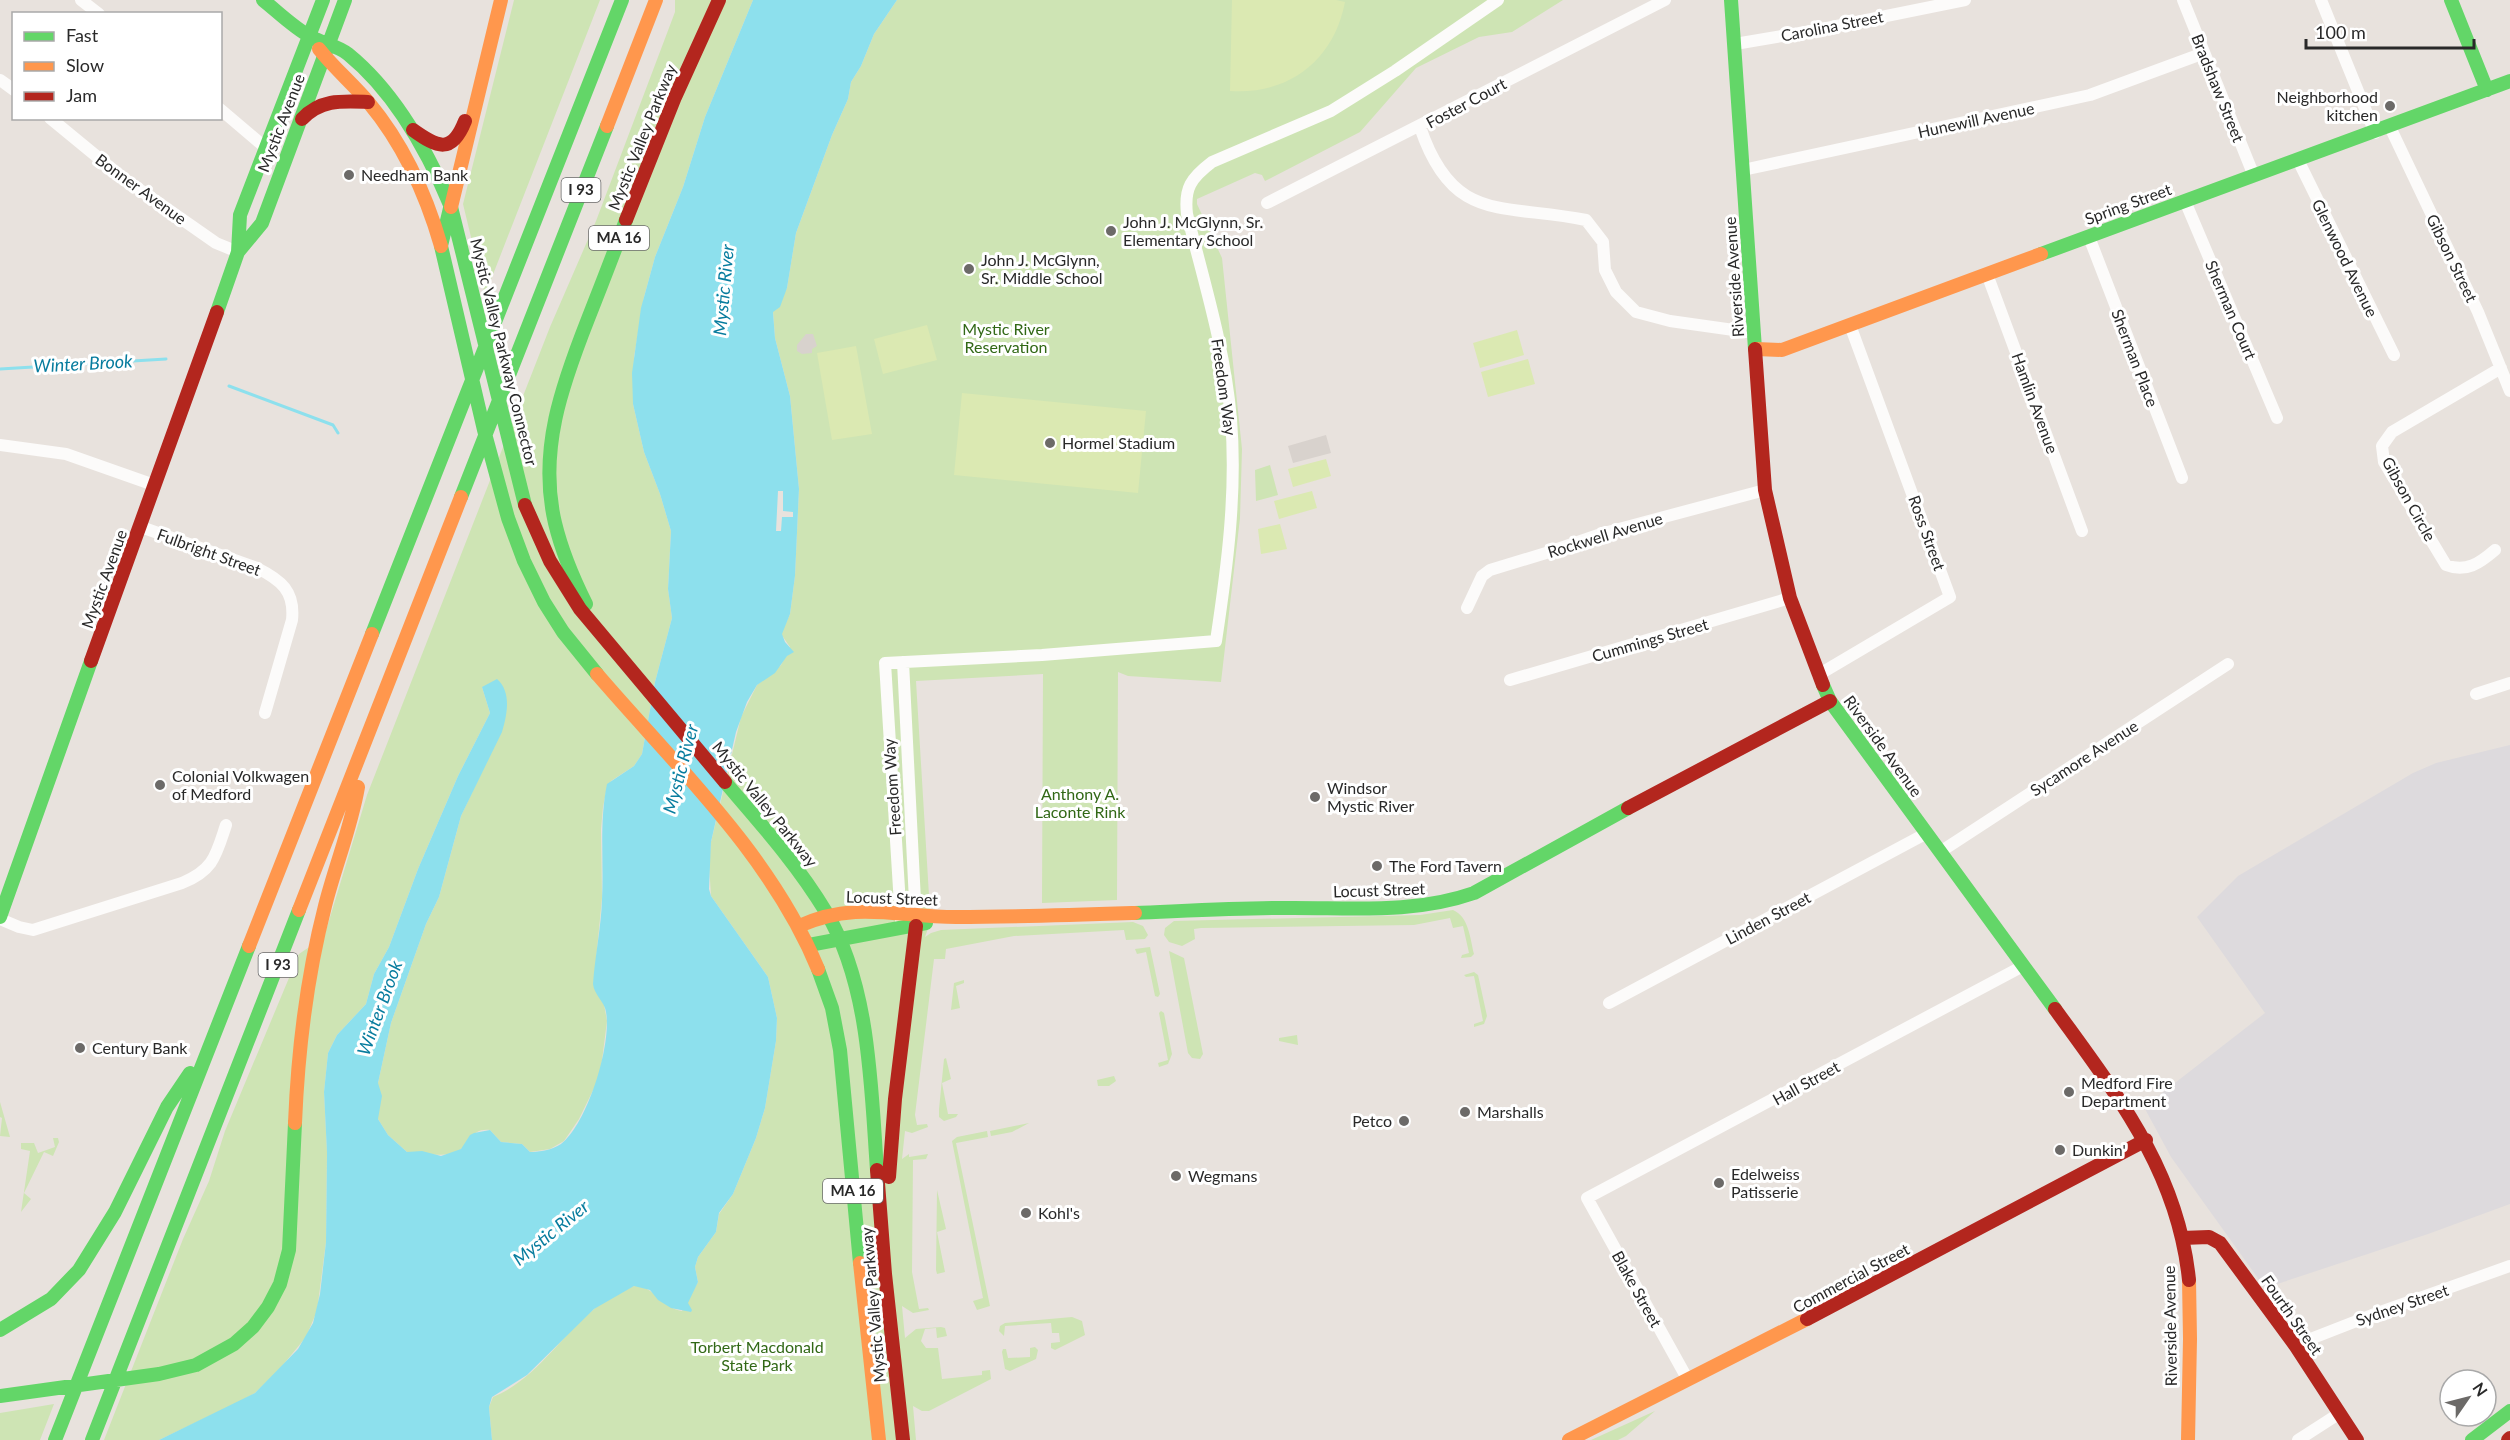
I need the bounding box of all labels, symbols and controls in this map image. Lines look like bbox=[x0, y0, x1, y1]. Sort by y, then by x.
street label: Carolina Street bbox=[1779, 6, 1885, 45]
legend bbox=[12, 12, 222, 120]
scale bar bbox=[2306, 12, 2474, 50]
text: 100 m bbox=[2315, 21, 2366, 43]
text: Fast bbox=[66, 24, 99, 46]
street label: Bradshaw Street bbox=[2188, 31, 2249, 145]
text: Slow bbox=[66, 54, 104, 76]
street label: Mystic Valley Parkway bbox=[604, 60, 680, 213]
street label: Mystic Avenue bbox=[253, 71, 308, 175]
street label: Foster Court bbox=[1422, 73, 1509, 132]
text: Jam bbox=[66, 84, 97, 106]
place label: Neighborhood kitchen bbox=[2277, 87, 2378, 124]
street label: Hunewill Avenue bbox=[1916, 98, 2036, 141]
marker: Neighborhood kitchen bbox=[2383, 99, 2397, 113]
street label: Bonner Avenue bbox=[92, 149, 190, 228]
place label: Needham Bank bbox=[361, 165, 469, 184]
marker: Needham Bank bbox=[342, 168, 356, 182]
road number: I 93 bbox=[562, 178, 600, 202]
street label: Spring Street bbox=[2082, 179, 2174, 228]
street label: Glenwood Avenue bbox=[2309, 196, 2382, 320]
street label: Gibson Street bbox=[2423, 211, 2482, 305]
place label: John J. McGlynn, Sr. Elementary School bbox=[1123, 212, 1263, 249]
street label: Riverside Avenue bbox=[1720, 216, 1747, 338]
marker: John J. McGlynn, Sr. Elementary School bbox=[1104, 224, 1118, 238]
road number: MA 16 bbox=[589, 226, 649, 250]
street label: Mystic Valley Parkway Connector bbox=[467, 236, 542, 468]
water label: Mystic River bbox=[708, 243, 738, 336]
place label: John J. McGlynn, Sr. Middle School bbox=[981, 250, 1103, 287]
street label: Sherman Court bbox=[2202, 257, 2261, 363]
marker: John J. McGlynn, Sr. Middle School bbox=[962, 262, 976, 276]
street label: Sherman Place bbox=[2108, 306, 2163, 409]
park label: Mystic River Reservation bbox=[962, 319, 1050, 356]
street label: Freedom Way bbox=[1208, 337, 1241, 437]
water label: Winter Brook bbox=[33, 349, 134, 377]
street label: Hamlin Avenue bbox=[2008, 350, 2063, 456]
place label: Hormel Stadium bbox=[1062, 433, 1175, 452]
marker: Hormel Stadium bbox=[1043, 436, 1057, 450]
street label: Gibson Circle bbox=[2379, 453, 2440, 544]
street label: Ross Street bbox=[1905, 493, 1950, 573]
street label: Rockwell Avenue bbox=[1545, 508, 1665, 561]
street label: Fulbright Street bbox=[155, 524, 264, 579]
street label: Mystic Avenue bbox=[77, 527, 130, 631]
street label: Cummings Street bbox=[1590, 614, 1710, 665]
street label: Riverside Avenue bbox=[1840, 691, 1927, 800]
street label: Sycamore Avenue bbox=[2026, 716, 2141, 799]
water label: Mystic River bbox=[658, 721, 703, 816]
street label: Mystic Valley Parkway bbox=[709, 737, 822, 871]
street label: Freedom Way bbox=[879, 737, 904, 836]
place label: Colonial Volkwagen of Medford bbox=[172, 766, 309, 803]
marker: Colonial Volkwagen of Medford bbox=[153, 778, 167, 792]
place label: Windsor Mystic River bbox=[1327, 778, 1415, 815]
park label: Anthony A. Laconte Rink bbox=[1035, 784, 1126, 821]
marker: Windsor Mystic River bbox=[1308, 790, 1322, 804]
place label: The Ford Tavern bbox=[1389, 856, 1502, 875]
marker: The Ford Tavern bbox=[1370, 859, 1384, 873]
street label: Locust Street bbox=[1333, 878, 1426, 901]
street label: Locust Street bbox=[846, 886, 939, 909]
street label: Linden Street bbox=[1722, 887, 1814, 948]
road number: I 93 bbox=[258, 953, 298, 977]
water label: Winter Brook bbox=[352, 957, 407, 1058]
place label: Century Bank bbox=[92, 1038, 188, 1057]
marker: Century Bank bbox=[73, 1041, 87, 1055]
street label: Hall Street bbox=[1769, 1056, 1843, 1109]
place label: Medford Fire Department bbox=[2081, 1073, 2173, 1110]
marker: Medford Fire Department bbox=[2062, 1085, 2076, 1099]
place label: Marshalls bbox=[1477, 1102, 1544, 1121]
marker: Marshalls bbox=[1458, 1105, 1472, 1119]
place label: Petco bbox=[1352, 1111, 1392, 1130]
marker: Petco bbox=[1397, 1114, 1411, 1128]
place label: Dunkin' bbox=[2072, 1140, 2126, 1159]
marker: Dunkin' bbox=[2053, 1143, 2067, 1157]
place label: Edelweiss Patisserie bbox=[1731, 1164, 1800, 1201]
place label: Wegmans bbox=[1188, 1166, 1257, 1185]
marker: Wegmans bbox=[1169, 1169, 1183, 1183]
marker: Edelweiss Patisserie bbox=[1712, 1176, 1726, 1190]
road number: MA 16 bbox=[823, 1179, 883, 1203]
water label: Mystic River bbox=[508, 1194, 593, 1270]
place label: Kohl's bbox=[1038, 1203, 1080, 1222]
marker: Kohl's bbox=[1019, 1206, 1033, 1220]
street label: Mystic Valley Parkway bbox=[856, 1226, 889, 1383]
street label: Commercial Street bbox=[1789, 1239, 1913, 1316]
street label: Blake Street bbox=[1609, 1247, 1666, 1330]
street label: Riverside Avenue bbox=[2159, 1265, 2180, 1387]
street label: Fourth Street bbox=[2258, 1271, 2327, 1358]
street label: Sydney Street bbox=[2353, 1280, 2451, 1329]
park label: Torbert Macdonald State Park bbox=[690, 1337, 824, 1374]
north arrow bbox=[2438, 1368, 2498, 1428]
text: N bbox=[2469, 1379, 2492, 1400]

